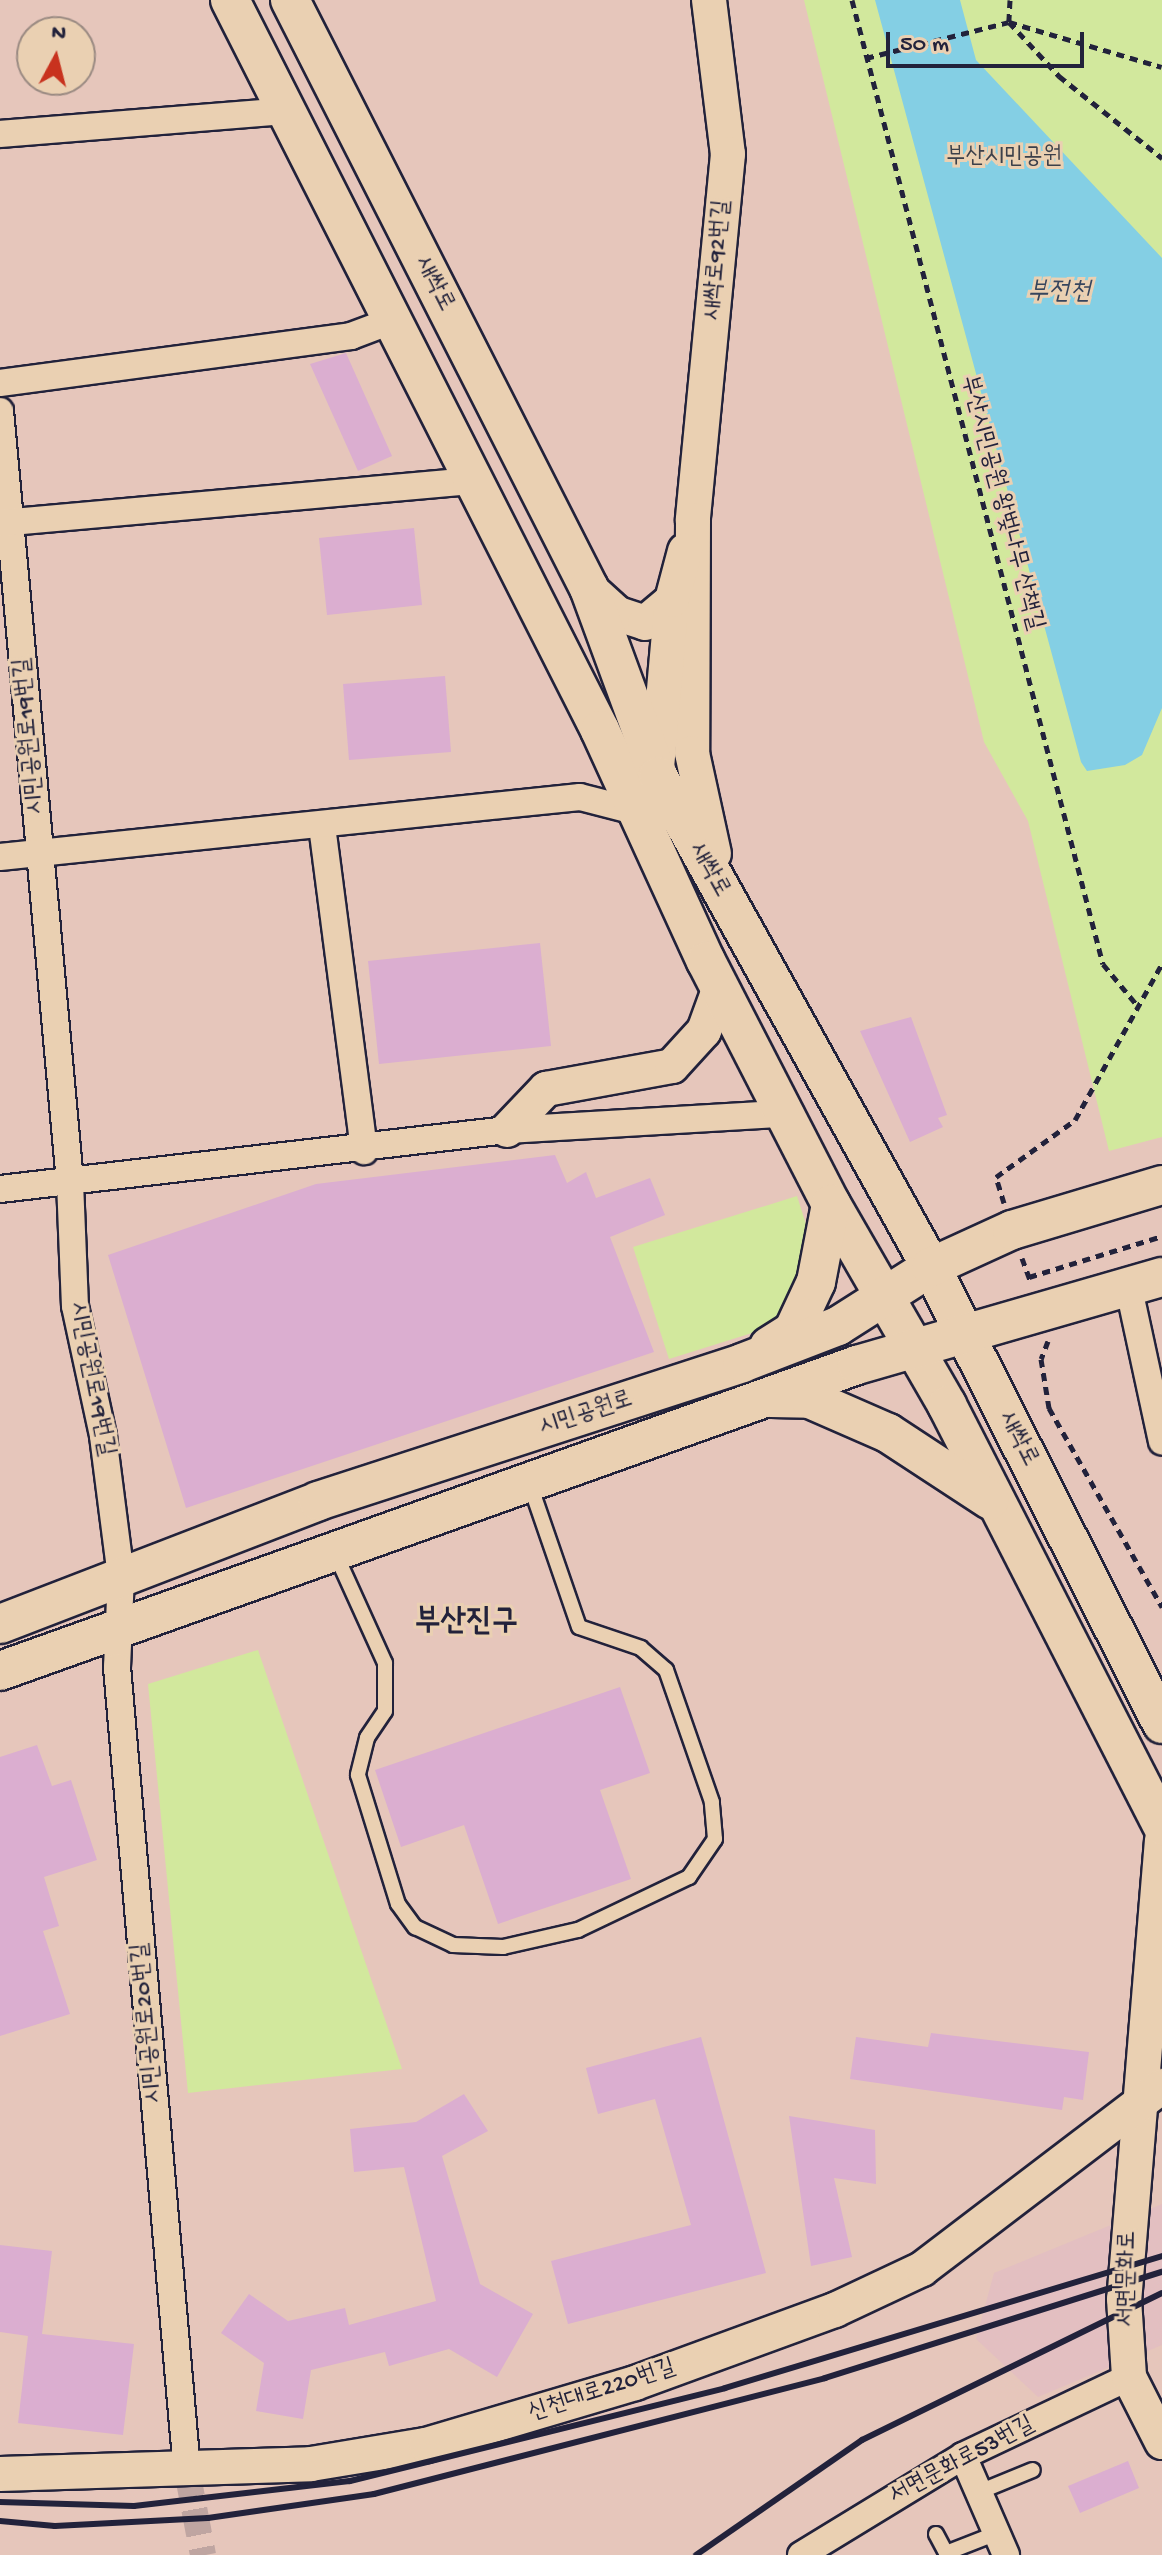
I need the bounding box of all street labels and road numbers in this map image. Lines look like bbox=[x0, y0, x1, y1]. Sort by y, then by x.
street label: 새싹로92번길 bbox=[698, 199, 738, 321]
street label: 새싹로 bbox=[408, 252, 460, 316]
street label: 부산시민공원 왕벚나무 산책길 bbox=[953, 373, 1049, 633]
street label: 시민공원로19번길 bbox=[9, 657, 51, 815]
street label: 새싹로 bbox=[682, 838, 736, 902]
street label: 시민공원로19번길 bbox=[62, 1299, 120, 1459]
street label: 시민공원로 bbox=[536, 1385, 636, 1443]
street label: 새싹로 bbox=[992, 1407, 1044, 1471]
street label: 시민공원로20번길 bbox=[127, 1942, 169, 2104]
street label: 서면문화로 bbox=[1113, 2230, 1143, 2328]
street label: 신천대로220번길 bbox=[525, 2354, 679, 2428]
street label: 서면문화로53번길 bbox=[884, 2411, 1040, 2511]

